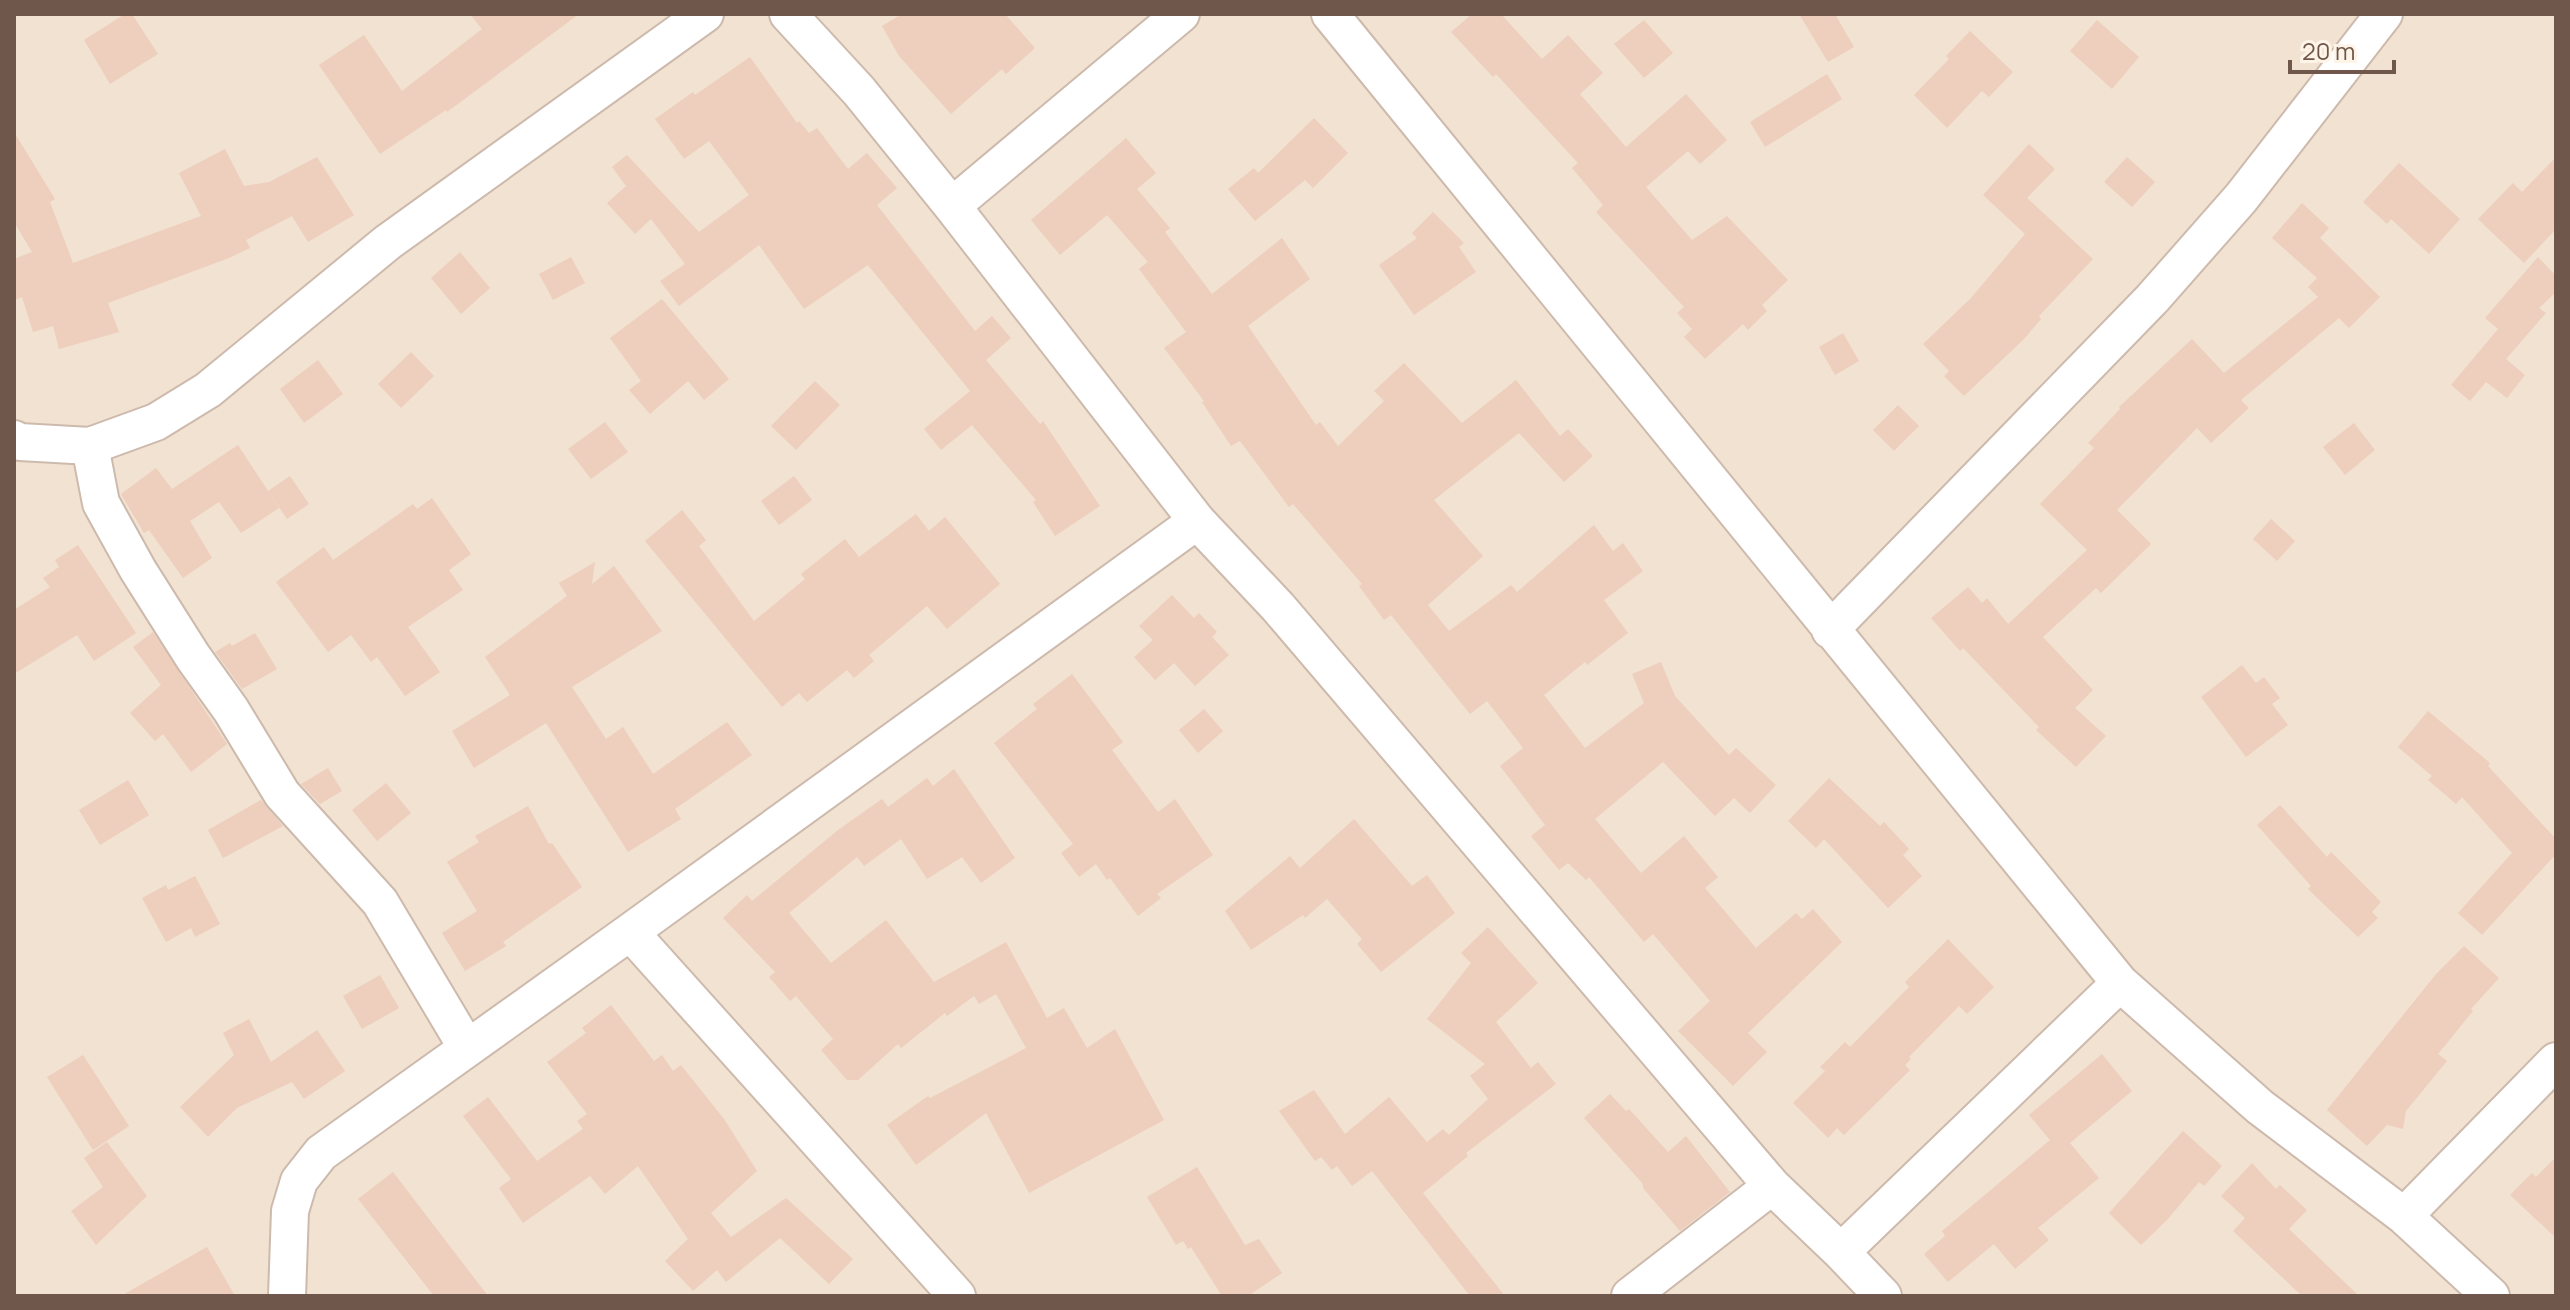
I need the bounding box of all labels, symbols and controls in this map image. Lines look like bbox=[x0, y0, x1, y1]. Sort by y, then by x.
scale bar bbox=[2290, 24, 2394, 74]
text: 20 m bbox=[2302, 34, 2355, 67]

